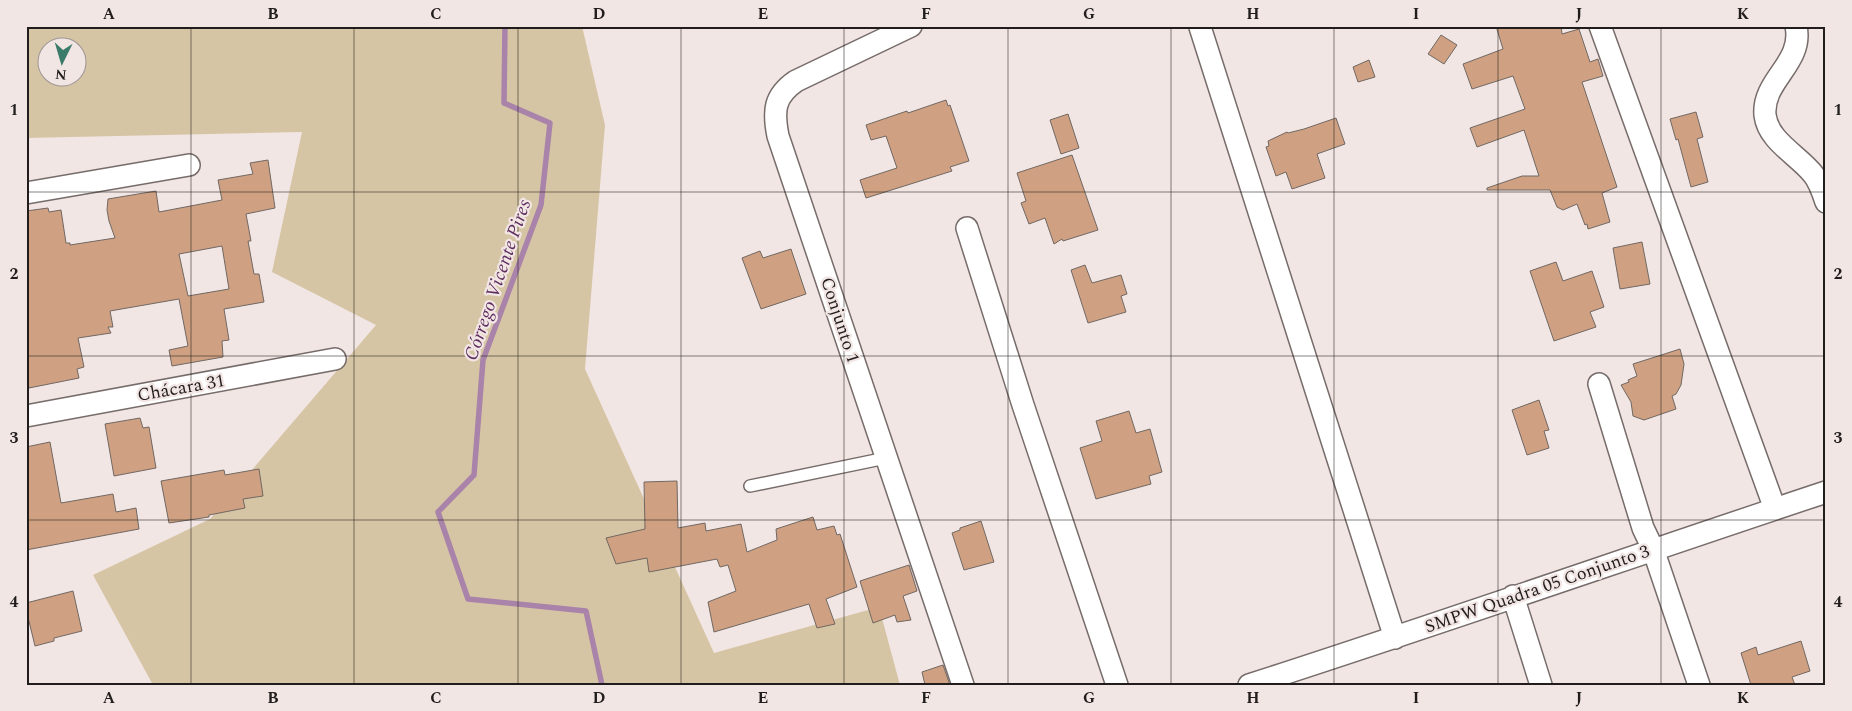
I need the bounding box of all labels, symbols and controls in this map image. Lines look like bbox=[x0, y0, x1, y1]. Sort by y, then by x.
text: A bbox=[103, 2, 116, 26]
text: B bbox=[267, 2, 279, 26]
text: C bbox=[430, 2, 442, 26]
text: D bbox=[593, 2, 606, 26]
text: E bbox=[758, 2, 768, 26]
text: F bbox=[921, 2, 931, 26]
text: G bbox=[1083, 2, 1095, 26]
text: H bbox=[1246, 2, 1260, 26]
text: I bbox=[1413, 2, 1419, 26]
text: J bbox=[1576, 2, 1583, 26]
text: K bbox=[1737, 2, 1750, 26]
north arrow bbox=[38, 38, 88, 88]
text: N bbox=[54, 63, 68, 85]
text: 1 bbox=[10, 98, 18, 122]
text: 1 bbox=[1834, 98, 1842, 122]
water label: Córrego Vicente Pires bbox=[457, 195, 539, 364]
text: 2 bbox=[10, 262, 19, 286]
text: 2 bbox=[1834, 262, 1843, 286]
street label: Conjunto 1 bbox=[813, 274, 867, 366]
street label: Chácara 31 bbox=[135, 367, 227, 409]
text: 3 bbox=[10, 426, 19, 450]
text: 3 bbox=[1834, 426, 1843, 450]
street label: SMPW Quadra 05 Conjunto 3 bbox=[1421, 538, 1653, 640]
text: 4 bbox=[10, 590, 19, 614]
text: 4 bbox=[1834, 590, 1843, 614]
text: A bbox=[103, 686, 116, 710]
text: B bbox=[267, 686, 279, 710]
text: C bbox=[430, 686, 442, 710]
text: D bbox=[593, 686, 606, 710]
text: E bbox=[758, 686, 768, 710]
text: F bbox=[921, 686, 931, 710]
text: G bbox=[1083, 686, 1095, 710]
text: H bbox=[1246, 686, 1260, 710]
text: I bbox=[1413, 686, 1419, 710]
text: J bbox=[1576, 686, 1583, 710]
text: K bbox=[1737, 686, 1750, 710]

